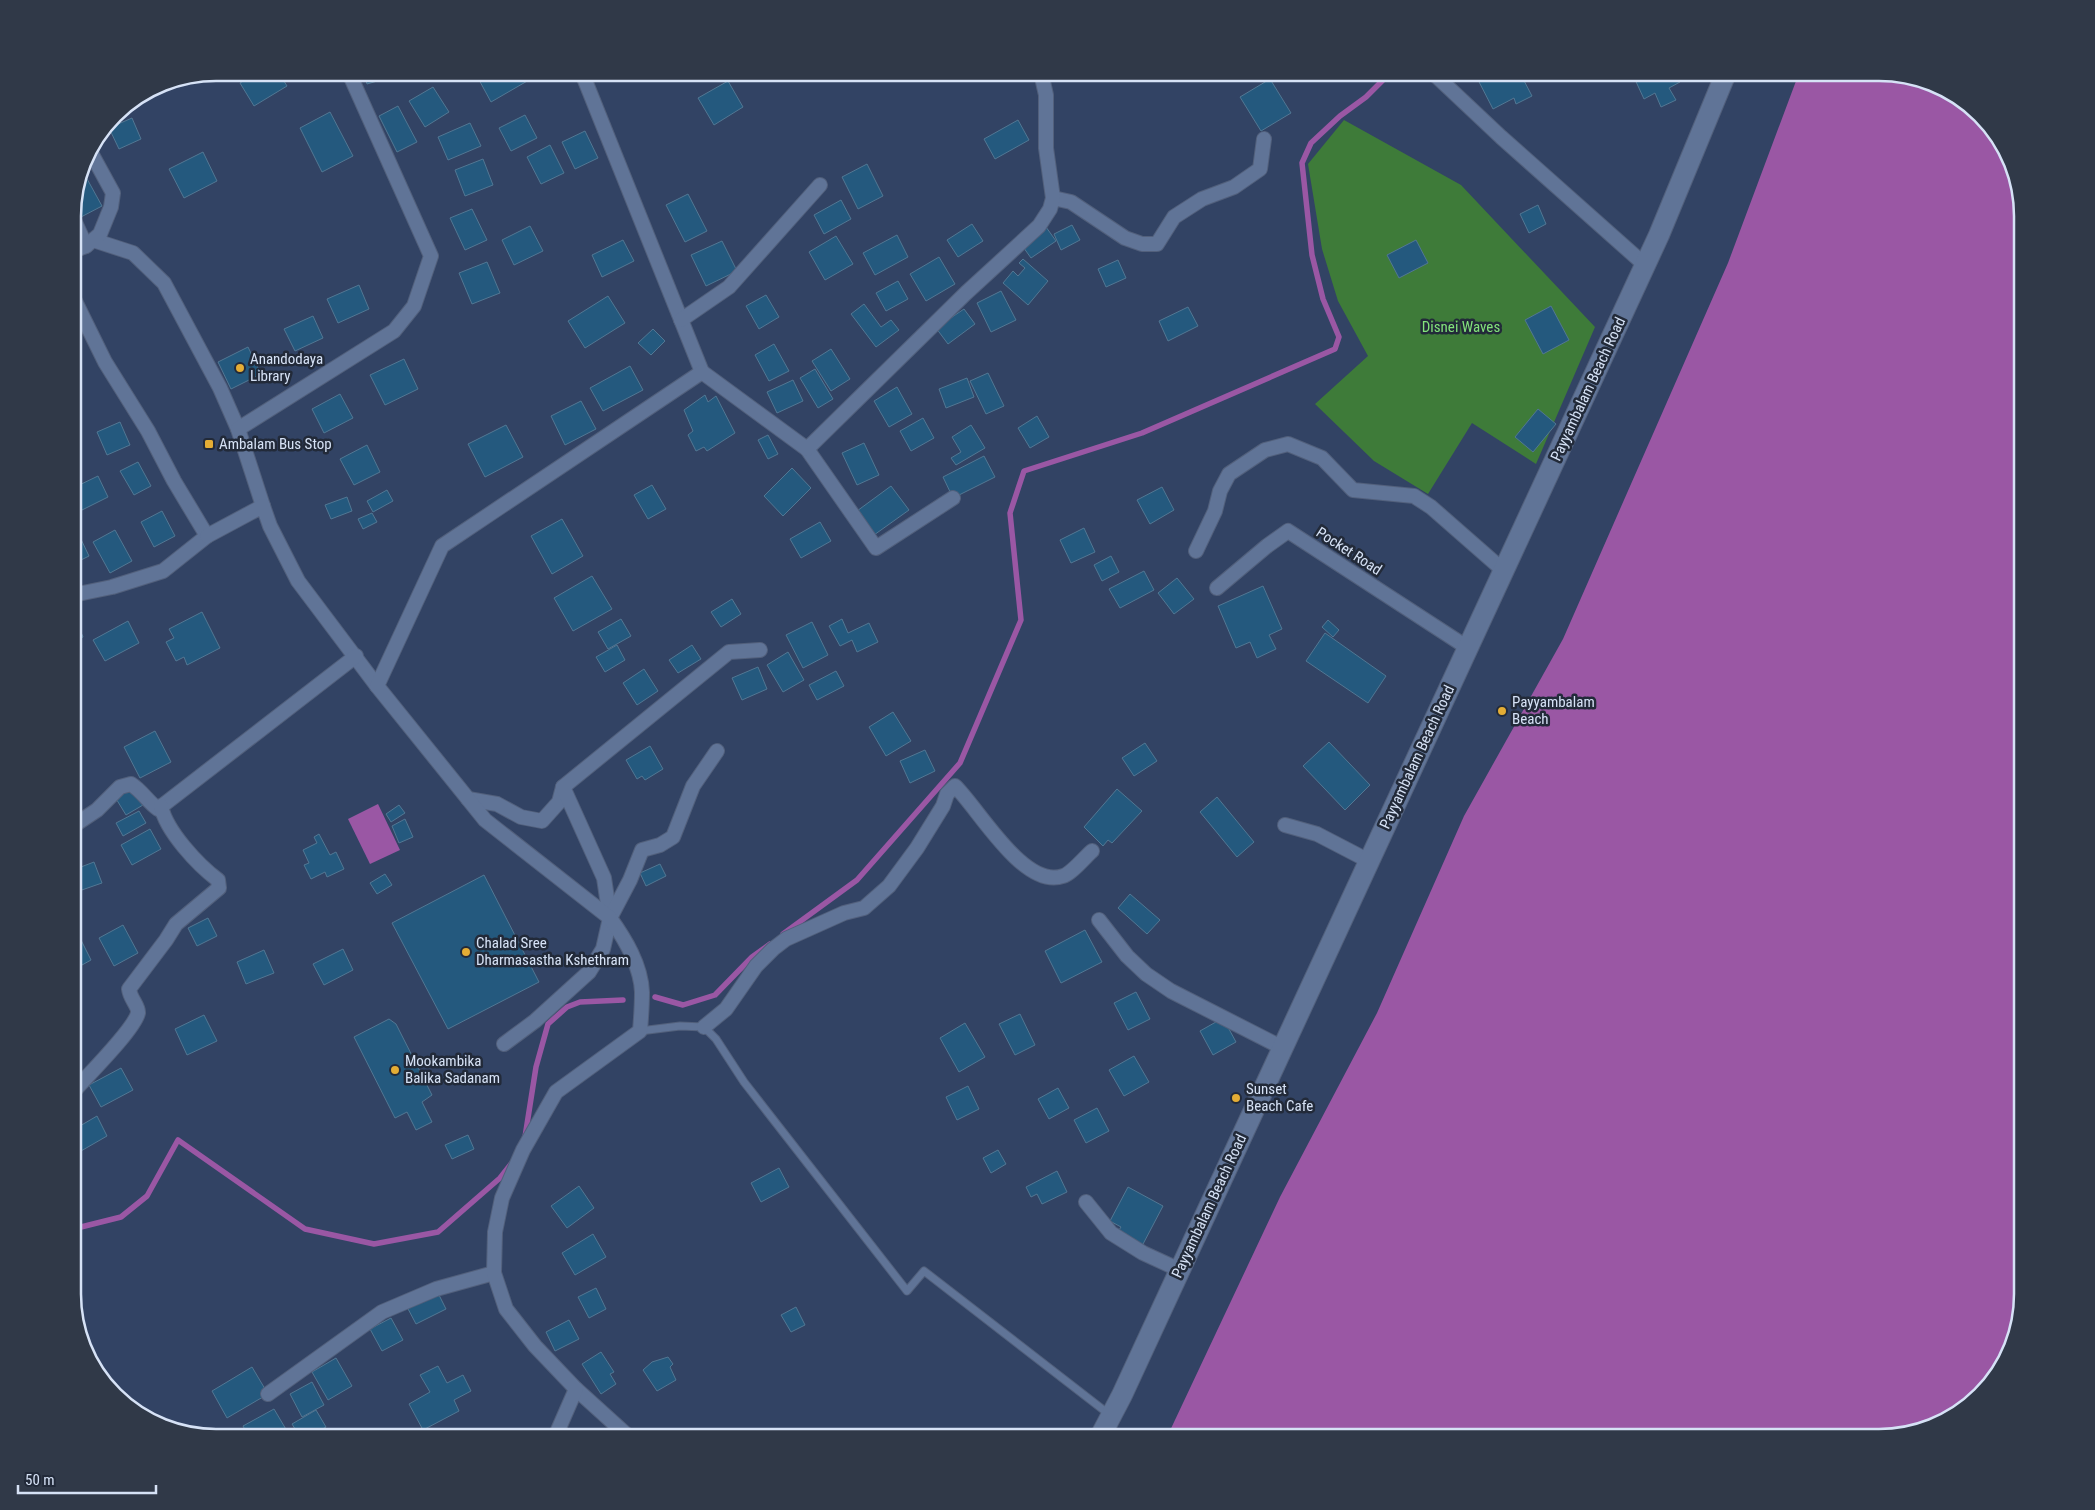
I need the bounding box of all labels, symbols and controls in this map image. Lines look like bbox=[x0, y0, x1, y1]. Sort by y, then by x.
street label: Payyambalam Beach Road bbox=[1547, 314, 1629, 464]
park label: Disnei Waves bbox=[1422, 318, 1500, 336]
place label: Anandodaya Library bbox=[250, 350, 323, 385]
marker: Anandodaya Library bbox=[234, 362, 246, 374]
place label: Ambalam Bus Stop bbox=[219, 435, 332, 453]
marker: Ambalam Bus Stop bbox=[203, 438, 215, 450]
street label: Pocket Road bbox=[1313, 523, 1385, 579]
street label: Payyambalam Beach Road bbox=[1376, 682, 1458, 832]
place label: Payyambalam Beach bbox=[1512, 693, 1595, 728]
marker: Payyambalam Beach bbox=[1496, 705, 1508, 717]
place label: Chalad Sree Dharmasastha Kshethram bbox=[476, 934, 629, 969]
marker: Chalad Sree Dharmasastha Kshethram bbox=[460, 946, 472, 958]
place label: Mookambika Balika Sadanam bbox=[405, 1052, 500, 1087]
marker: Mookambika Balika Sadanam bbox=[389, 1064, 401, 1076]
place label: Sunset Beach Cafe bbox=[1246, 1080, 1313, 1115]
marker: Sunset Beach Cafe bbox=[1230, 1092, 1242, 1104]
street label: Payyambalam Beach Road bbox=[1168, 1131, 1250, 1281]
scale bar bbox=[18, 1462, 155, 1494]
text: 50 m bbox=[25, 1471, 55, 1489]

